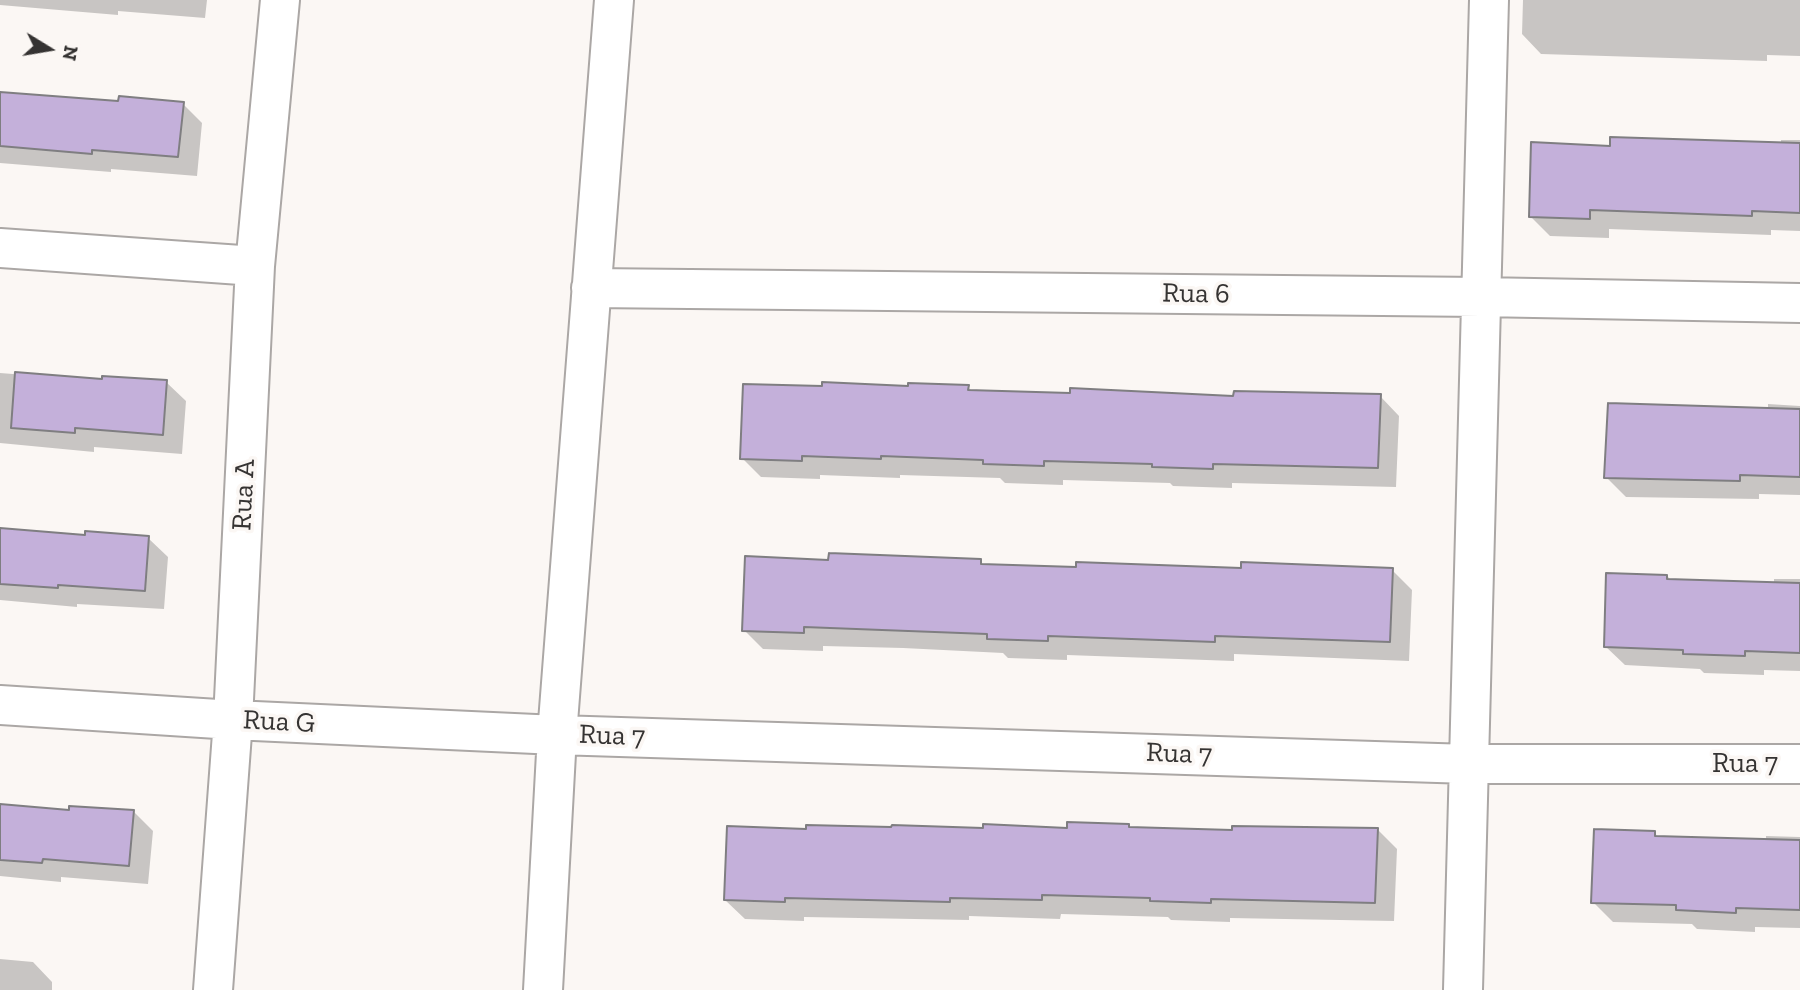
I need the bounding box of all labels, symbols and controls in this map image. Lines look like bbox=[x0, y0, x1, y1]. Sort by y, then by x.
north arrow bbox=[14, 14, 84, 84]
text: N bbox=[57, 44, 83, 62]
street label: Rua 6 bbox=[1162, 277, 1230, 311]
street label: Rua A bbox=[225, 459, 263, 531]
street label: Rua G bbox=[242, 703, 316, 741]
street label: Rua 7 bbox=[578, 718, 646, 754]
street label: Rua 7 bbox=[1145, 736, 1213, 772]
street label: Rua 7 bbox=[1712, 747, 1778, 781]

